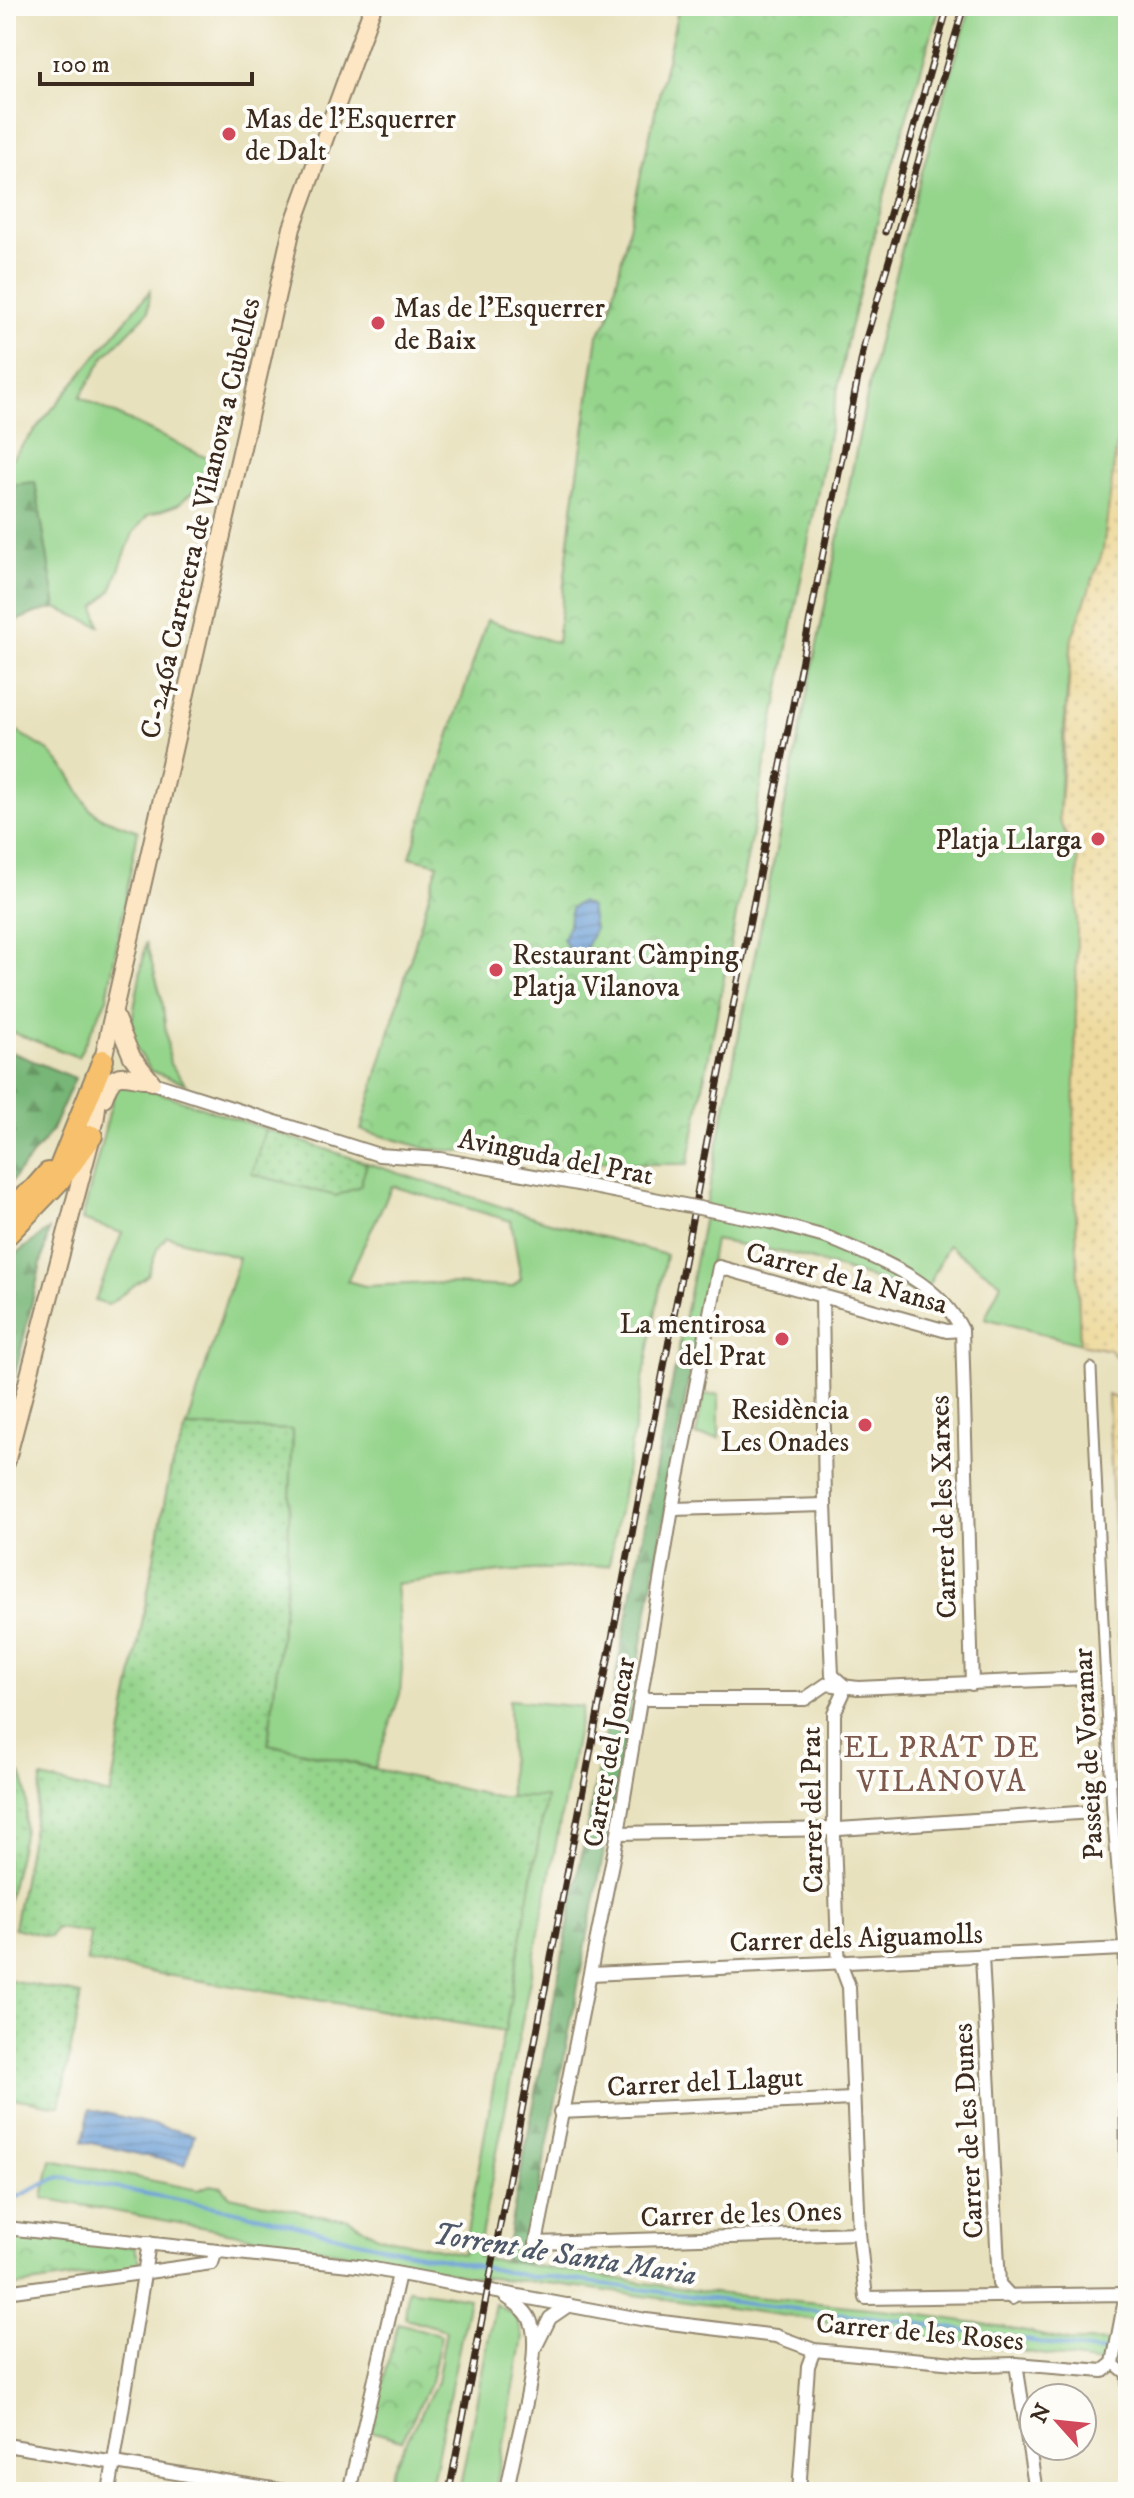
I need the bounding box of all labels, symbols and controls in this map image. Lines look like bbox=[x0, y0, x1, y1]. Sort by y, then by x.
scale bar bbox=[40, 36, 252, 86]
text: 100 m bbox=[52, 50, 110, 80]
place label: Mas de l'Esquerrer de Dalt bbox=[245, 102, 457, 169]
marker: Mas de l'Esquerrer de Dalt bbox=[220, 125, 238, 143]
place label: Mas de l'Esquerrer de Baix bbox=[394, 291, 606, 358]
street label: C-246a Carretera de Vilanova a Cubelles bbox=[133, 294, 268, 742]
marker: Mas de l'Esquerrer de Baix bbox=[369, 314, 387, 332]
place label: Platja Llarga bbox=[935, 823, 1082, 858]
marker: Platja Llarga bbox=[1089, 830, 1107, 848]
place label: Restaurant Càmping Platja Vilanova bbox=[512, 938, 739, 1005]
marker: Restaurant Càmping Platja Vilanova bbox=[487, 961, 505, 979]
street label: Avinguda del Prat bbox=[455, 1121, 656, 1194]
street label: Carrer de la Nansa bbox=[742, 1235, 951, 1322]
place label: La mentirosa del Prat bbox=[619, 1307, 766, 1374]
marker: La mentirosa del Prat bbox=[773, 1330, 791, 1348]
place label: Residència Les Onades bbox=[721, 1393, 849, 1460]
street label: Carrer de les Xarxes bbox=[922, 1395, 965, 1619]
marker: Residència Les Onades bbox=[856, 1416, 874, 1434]
street label: Passeig de Voramar bbox=[1065, 1646, 1112, 1861]
street label: Carrer del Joncar bbox=[576, 1654, 644, 1850]
street label: Carrer del Prat bbox=[794, 1726, 831, 1894]
district label: EL PRAT DE VILANOVA bbox=[843, 1730, 1041, 1801]
street label: Carrer dels Aiguamolls bbox=[729, 1917, 983, 1960]
street label: Carrer de les Dunes bbox=[945, 2022, 992, 2240]
street label: Carrer del Llagut bbox=[606, 2060, 804, 2105]
street label: Carrer de les Ones bbox=[640, 2193, 842, 2236]
water label: Torrent de Santa Maria bbox=[430, 2216, 699, 2295]
street label: Carrer de les Roses bbox=[814, 2306, 1025, 2359]
north arrow bbox=[1018, 2382, 1098, 2462]
text: N bbox=[1025, 2399, 1058, 2428]

